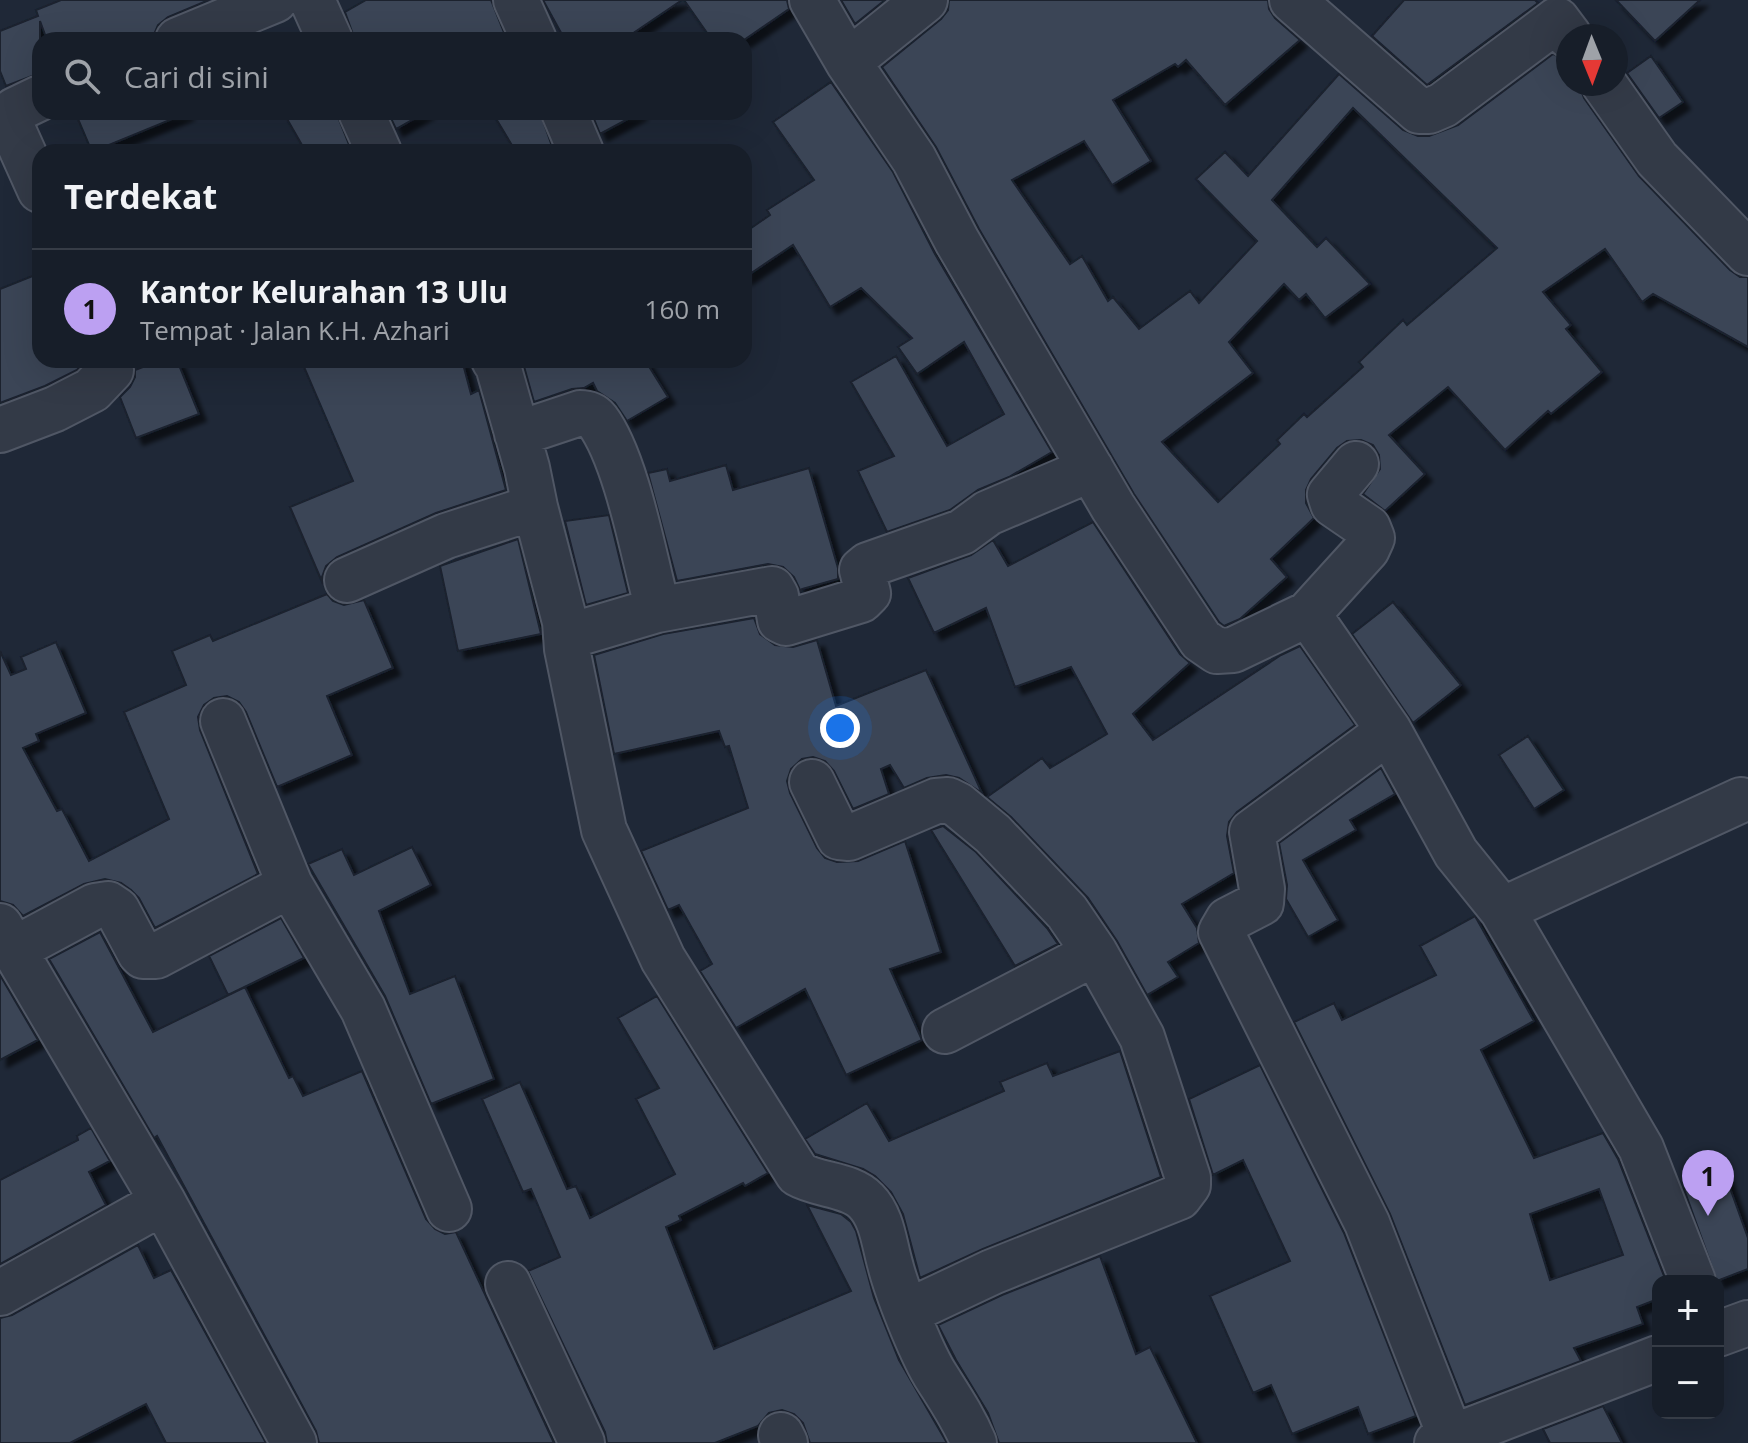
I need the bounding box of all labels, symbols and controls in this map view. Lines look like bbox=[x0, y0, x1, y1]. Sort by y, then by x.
north arrow bbox=[1556, 24, 1628, 96]
search box bbox=[32, 32, 752, 120]
icon: search bbox=[60, 54, 104, 98]
text: Cari di sini bbox=[124, 56, 269, 97]
text: Terdekat bbox=[64, 173, 217, 219]
text: Kantor Kelurahan 13 Ulu bbox=[140, 271, 508, 312]
text: 1 bbox=[83, 291, 97, 327]
text: 160 m bbox=[645, 291, 720, 327]
text: Tempat · Jalan K.H. Azhari bbox=[140, 312, 450, 348]
your location bbox=[820, 708, 860, 748]
pin: 1 bbox=[1682, 1150, 1734, 1216]
map controls bbox=[1652, 1275, 1724, 1419]
button: + bbox=[1652, 1275, 1724, 1347]
button: − bbox=[1652, 1347, 1724, 1419]

